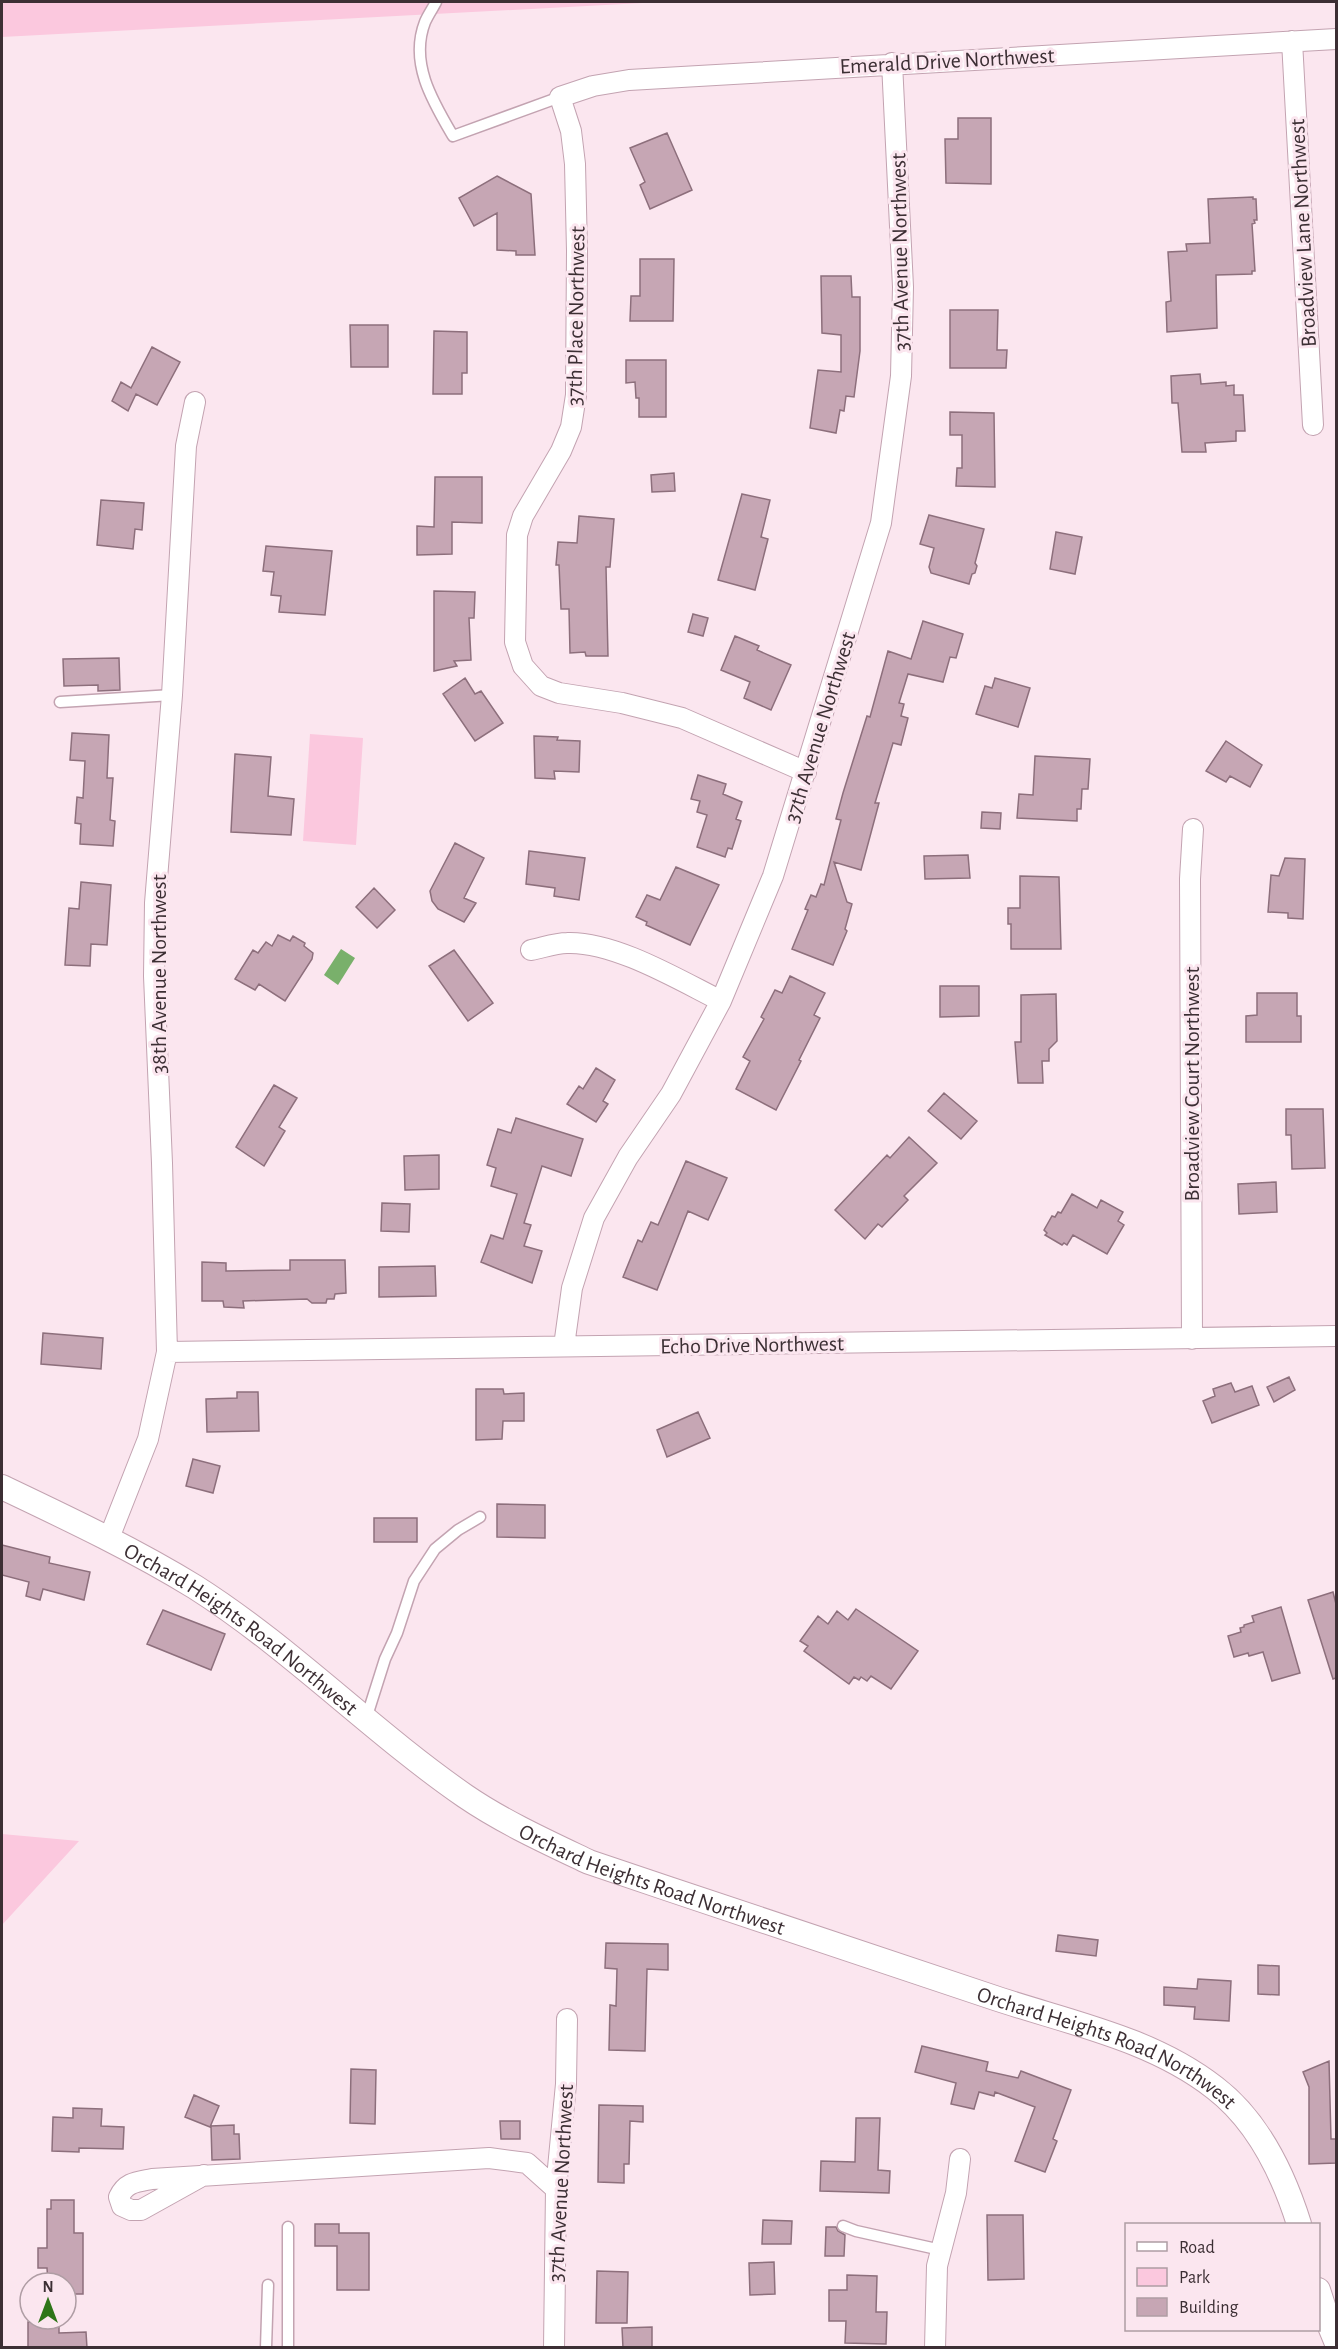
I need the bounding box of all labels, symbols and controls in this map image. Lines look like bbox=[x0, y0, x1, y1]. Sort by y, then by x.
street label: Emerald Drive Northwest bbox=[839, 44, 1055, 78]
street label: Broadview Lane Northwest bbox=[1286, 118, 1320, 348]
street label: 37th Avenue Northwest bbox=[887, 153, 913, 351]
street label: 37th Place Northwest bbox=[563, 226, 589, 406]
street label: 37th Avenue Northwest bbox=[780, 629, 859, 825]
street label: 38th Avenue Northwest bbox=[148, 874, 170, 1074]
street label: Broadview Court Northwest bbox=[1181, 967, 1203, 1201]
street label: Echo Drive Northwest bbox=[660, 1332, 844, 1358]
street label: Orchard Heights Road Northwest bbox=[120, 1539, 362, 1720]
street label: Orchard Heights Road Northwest bbox=[516, 1820, 788, 1939]
street label: Orchard Heights Road Northwest bbox=[974, 1983, 1241, 2113]
street label: 37th Avenue Northwest bbox=[545, 2083, 577, 2283]
legend bbox=[1125, 2223, 1320, 2331]
text: Road bbox=[1179, 2239, 1215, 2257]
text: Park bbox=[1179, 2269, 1211, 2287]
north arrow bbox=[18, 2271, 78, 2331]
text: N bbox=[42, 2279, 54, 2295]
text: Building bbox=[1179, 2299, 1239, 2317]

